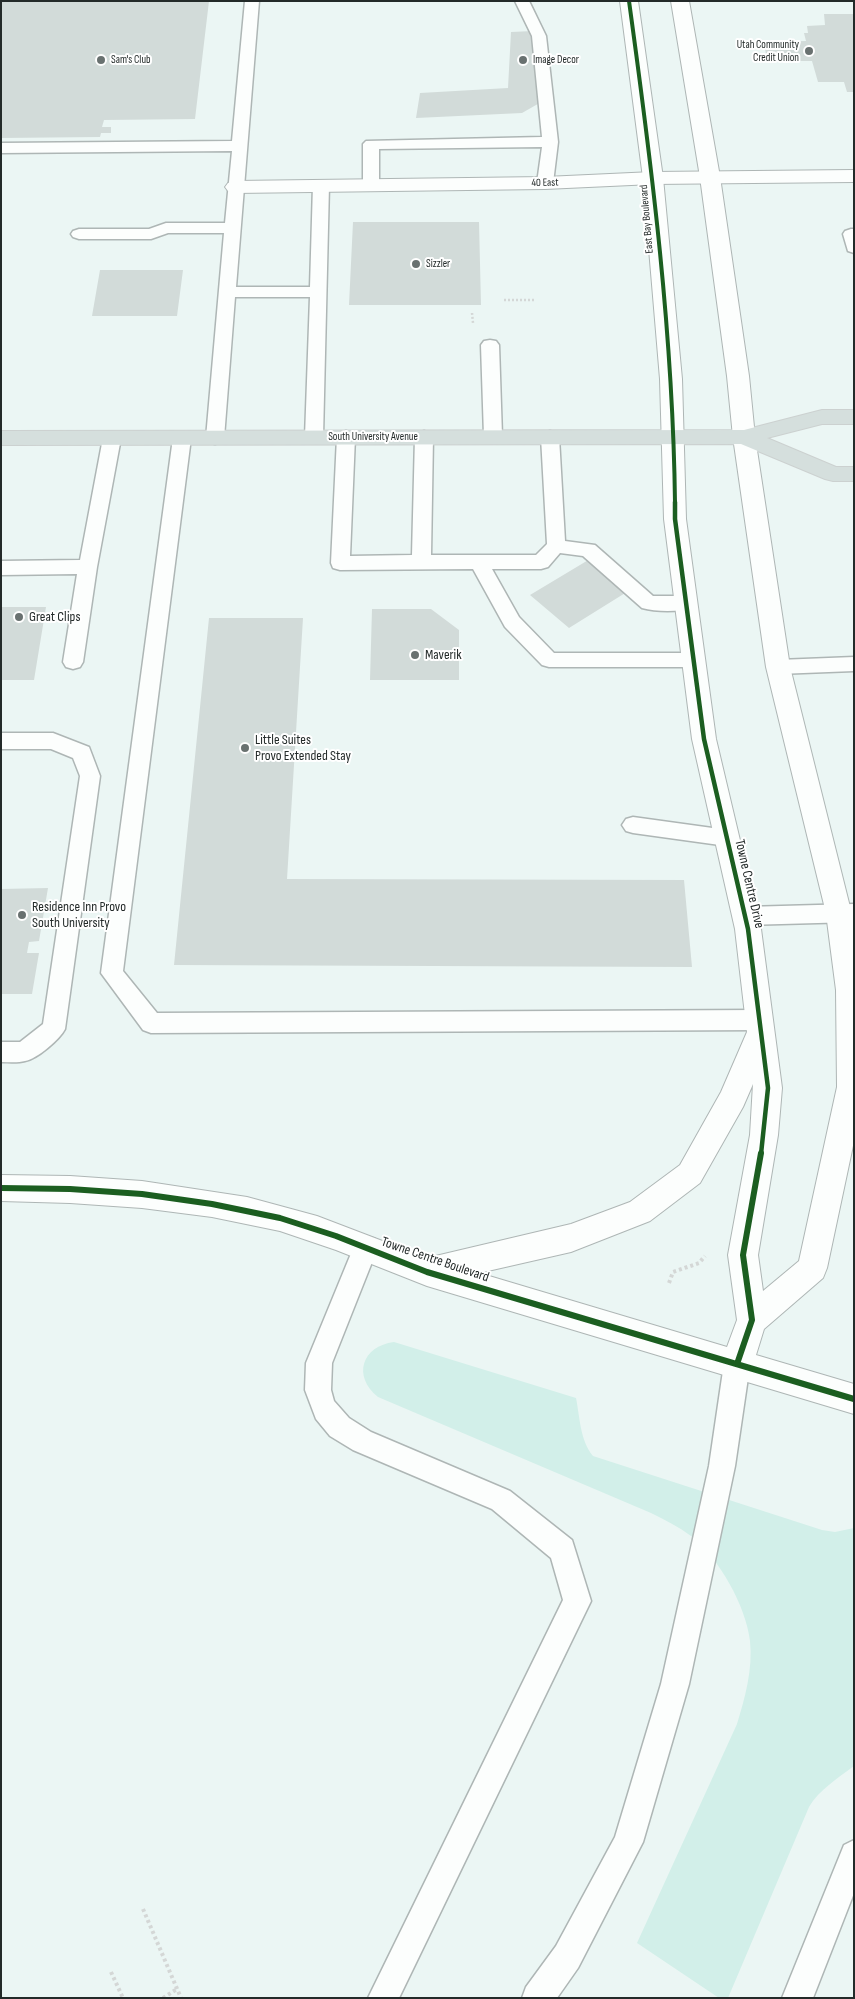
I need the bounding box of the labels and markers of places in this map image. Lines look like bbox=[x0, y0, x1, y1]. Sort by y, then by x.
place label: Utah Community Credit Union bbox=[737, 38, 799, 64]
marker: Utah Community Credit Union bbox=[803, 45, 815, 57]
place label: Sam's Club bbox=[111, 53, 151, 67]
place label: Image Decor bbox=[533, 53, 579, 67]
marker: Sam's Club bbox=[95, 54, 107, 66]
marker: Image Decor bbox=[517, 54, 529, 66]
place label: Sizzler bbox=[426, 257, 450, 271]
marker: Sizzler bbox=[410, 258, 422, 270]
place label: Great Clips bbox=[29, 609, 80, 625]
marker: Great Clips bbox=[13, 611, 25, 623]
place label: Maverik bbox=[425, 647, 462, 663]
marker: Maverik bbox=[409, 649, 421, 661]
place label: Little Suites Provo Extended Stay bbox=[255, 732, 351, 764]
marker: Little Suites Provo Extended Stay bbox=[239, 742, 251, 754]
place label: Residence Inn Provo South University bbox=[32, 899, 126, 932]
marker: Residence Inn Provo South University bbox=[16, 909, 28, 921]

